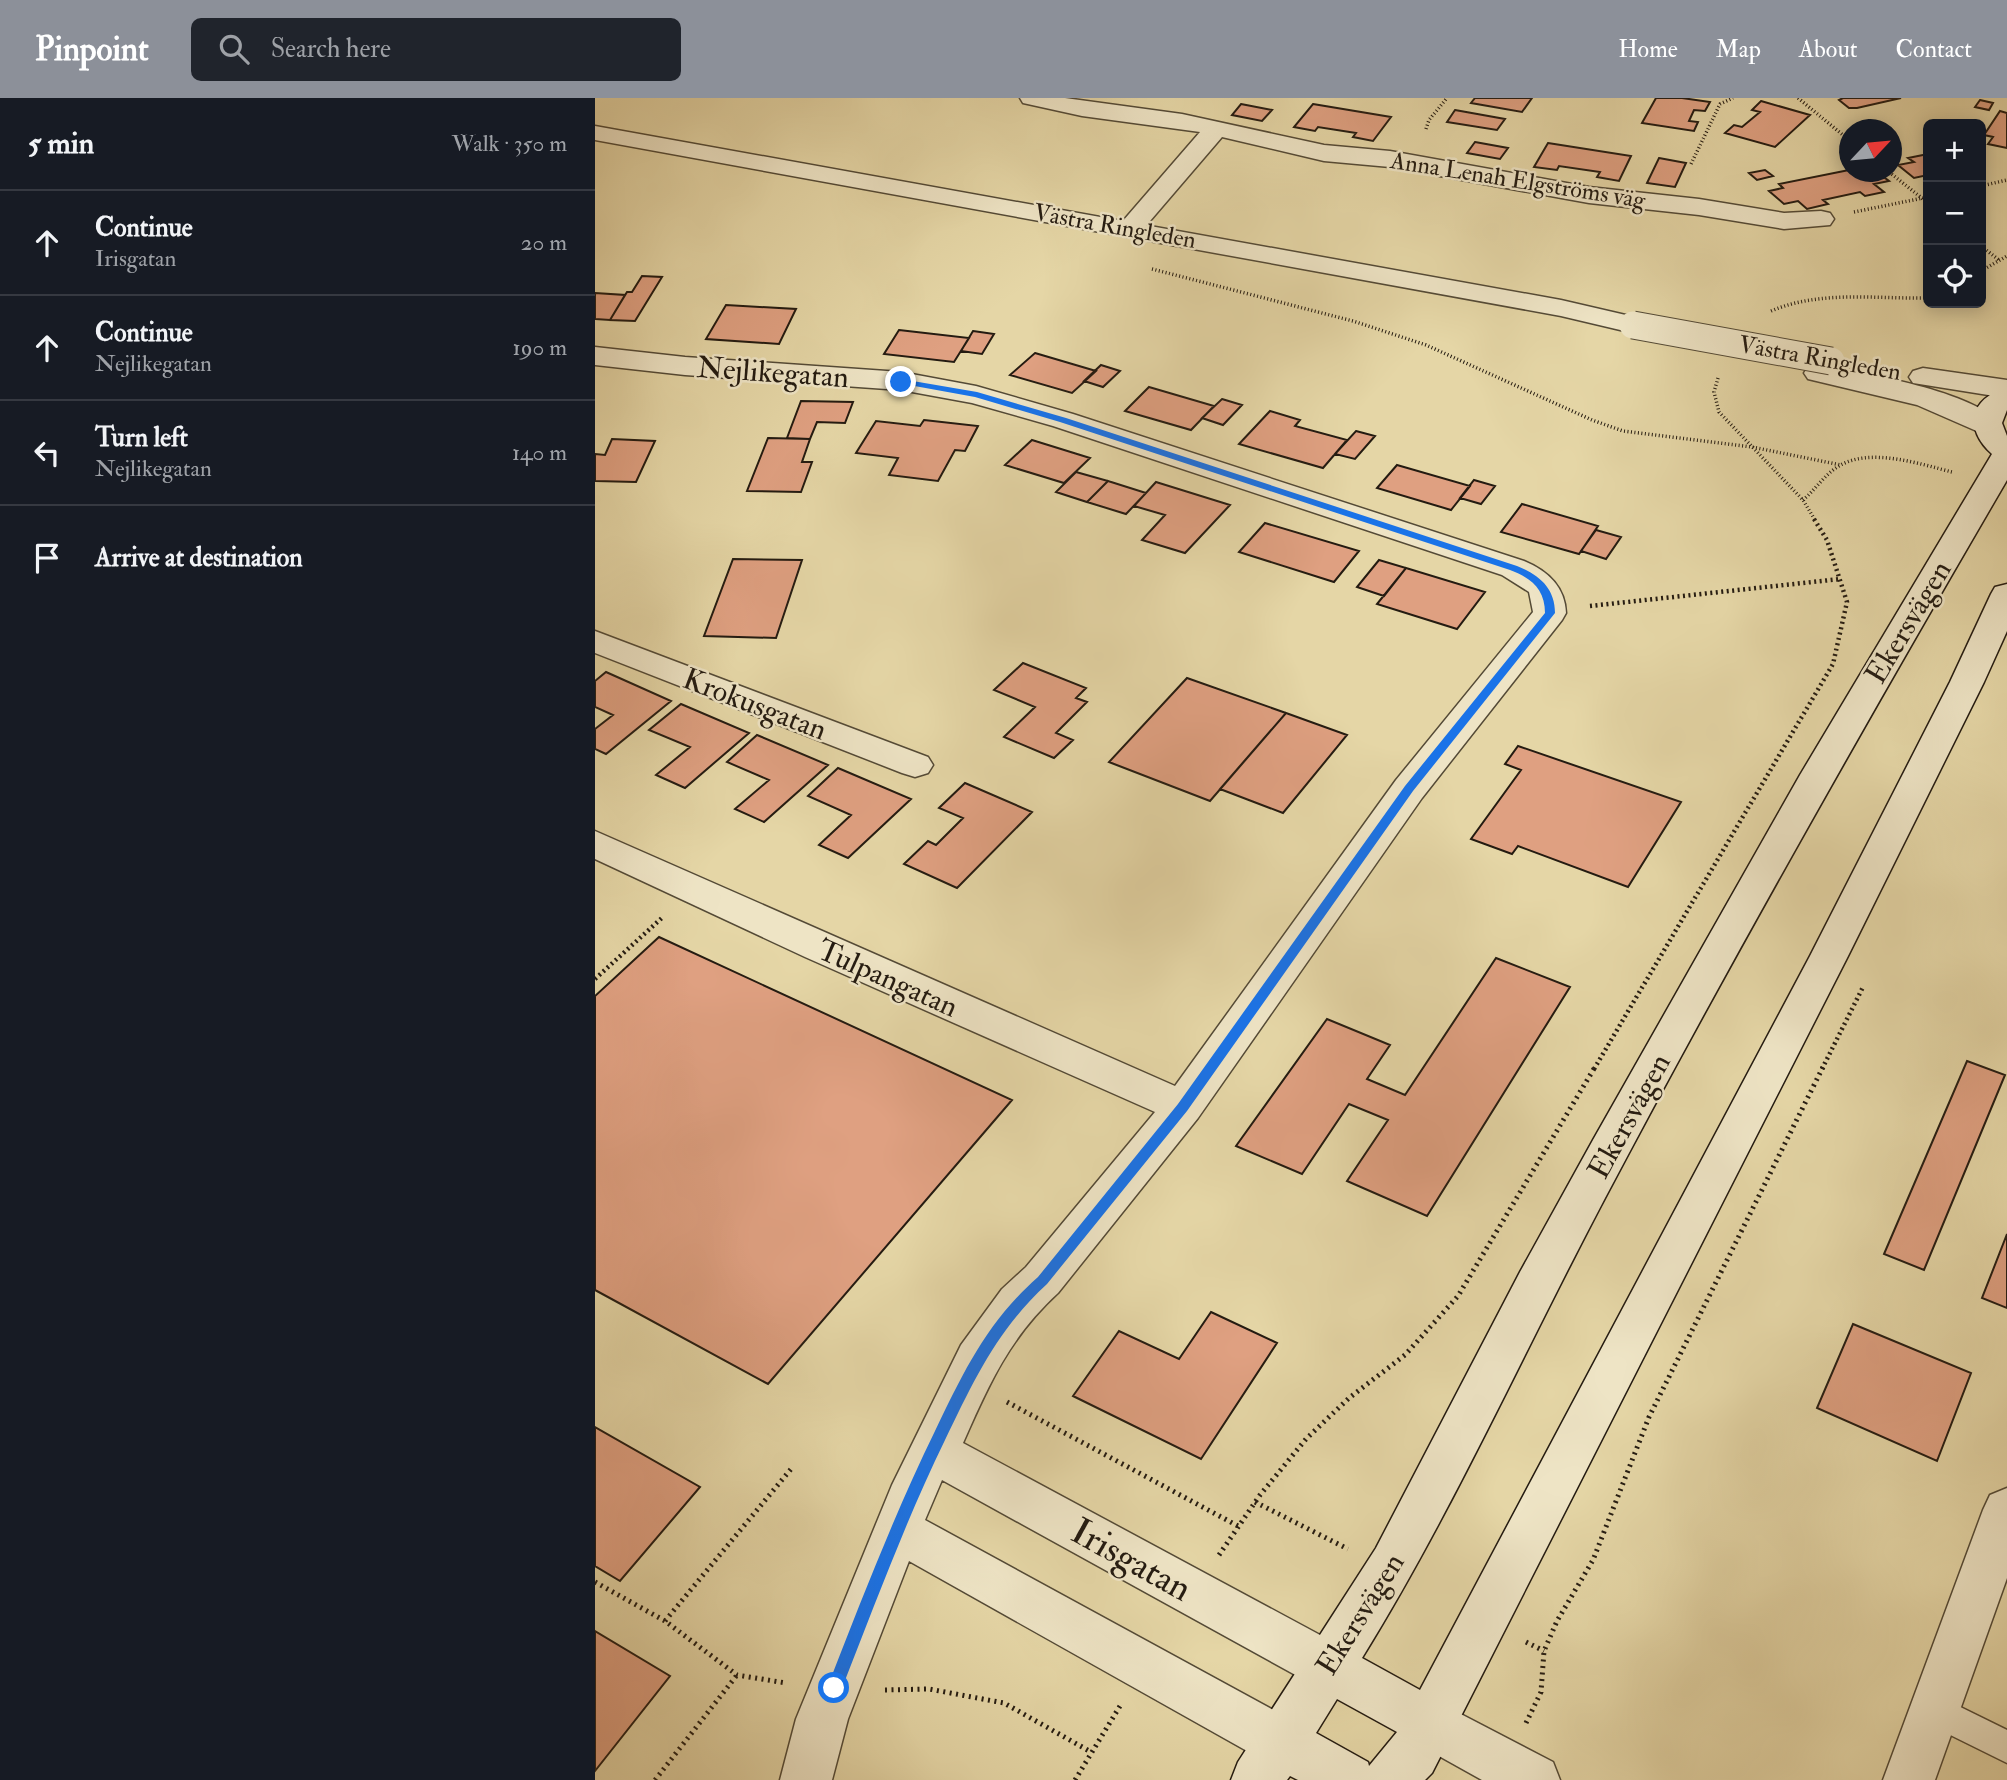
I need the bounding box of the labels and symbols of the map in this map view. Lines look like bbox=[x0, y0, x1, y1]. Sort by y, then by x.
north arrow bbox=[1839, 119, 1902, 182]
street label: Anna Lenah Elgströms väg bbox=[1387, 145, 1649, 216]
street label: Västra Ringleden bbox=[1031, 197, 1198, 256]
street label: Västra Ringleden bbox=[1736, 329, 1903, 388]
street label: Nejlikegatan bbox=[696, 349, 850, 396]
route end bbox=[885, 366, 916, 397]
street label: Ekersvägen bbox=[1857, 554, 1960, 691]
street label: Krokusgatan bbox=[678, 660, 832, 749]
street label: Tulpangatan bbox=[812, 931, 964, 1026]
street label: Ekersvägen bbox=[1580, 1047, 1679, 1185]
street label: Irisgatan bbox=[1063, 1508, 1200, 1613]
street label: Ekersvägen bbox=[1308, 1546, 1413, 1682]
route start bbox=[818, 1672, 849, 1703]

